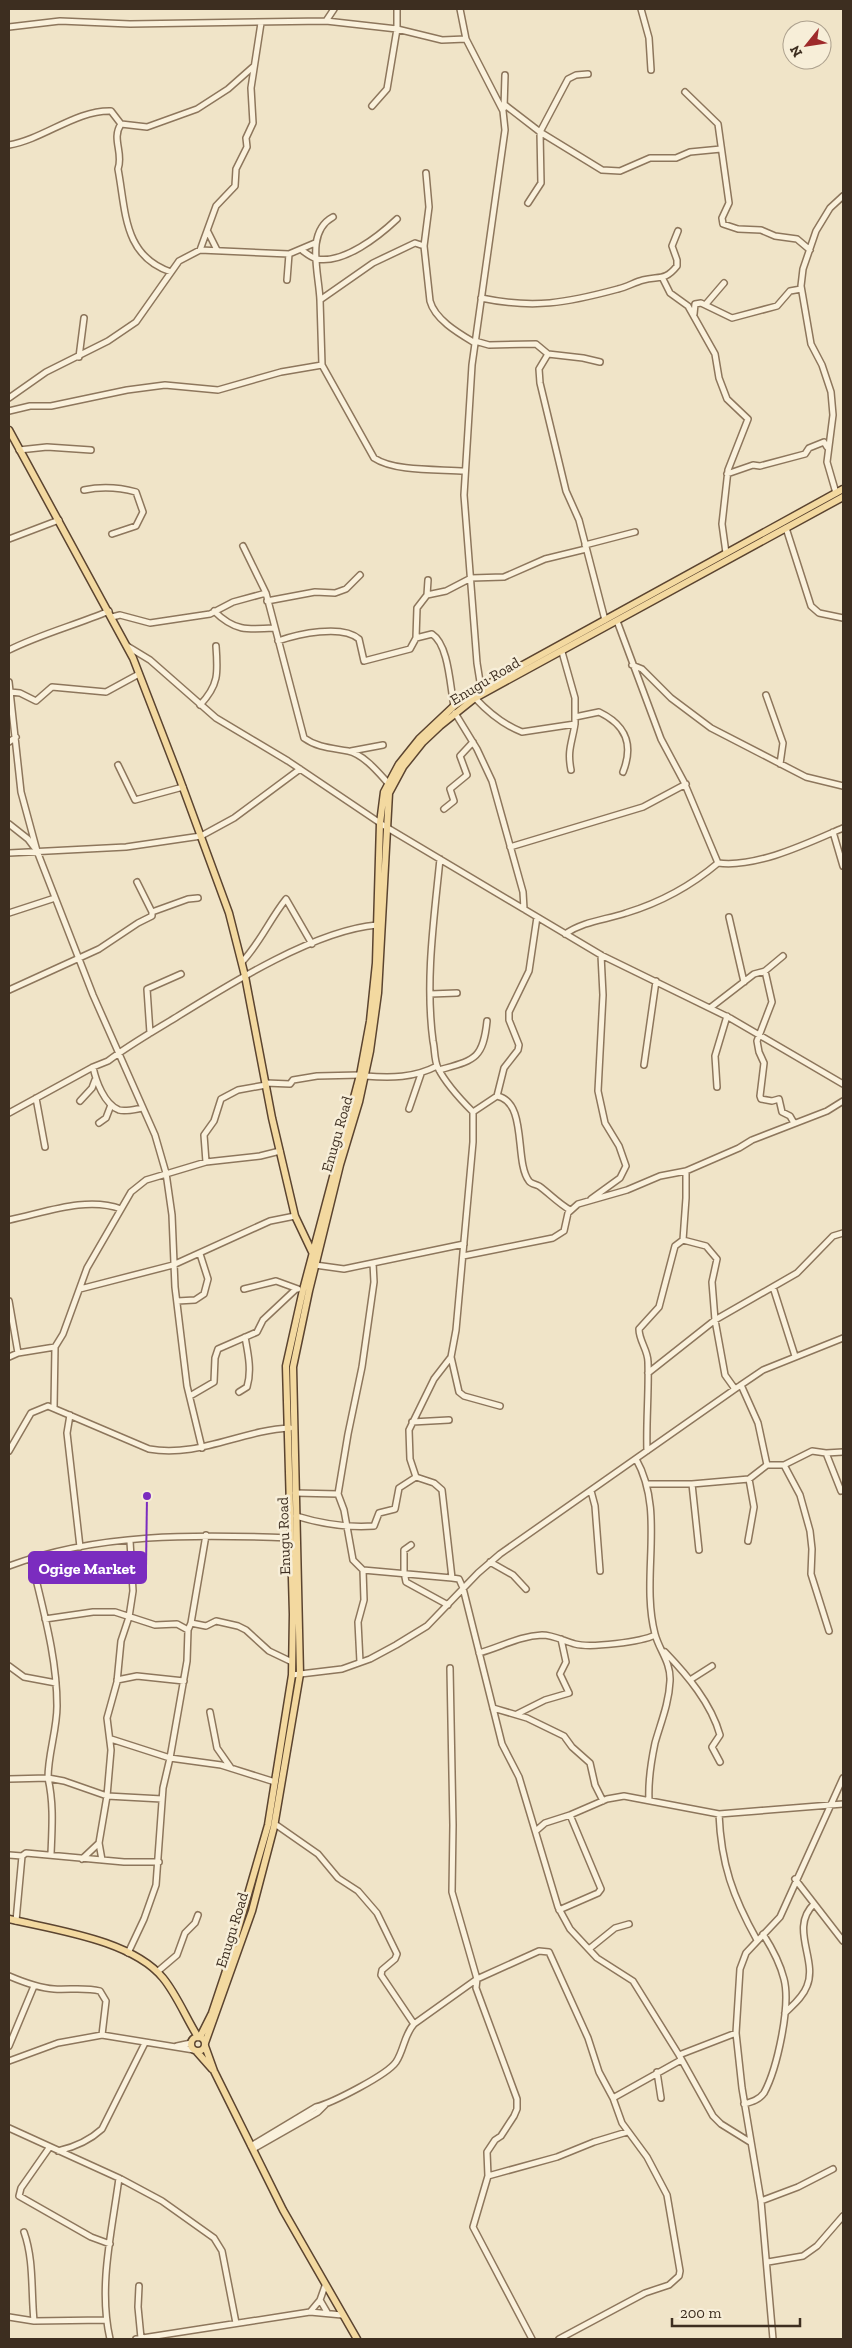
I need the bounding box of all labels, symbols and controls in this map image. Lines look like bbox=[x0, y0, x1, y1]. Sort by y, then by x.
north arrow bbox=[782, 20, 832, 70]
text: N bbox=[786, 42, 806, 60]
street label: Enugu Road bbox=[447, 653, 524, 709]
street label: Enugu Road bbox=[318, 1093, 357, 1174]
street label: Enugu Road bbox=[274, 1496, 294, 1575]
callout: Ogige Market bbox=[29, 1552, 146, 1583]
text: Ogige Market bbox=[38, 1559, 136, 1578]
street label: Enugu Road bbox=[212, 1889, 252, 1970]
scale bar bbox=[672, 2296, 800, 2328]
text: 200 m bbox=[680, 2304, 721, 2322]

